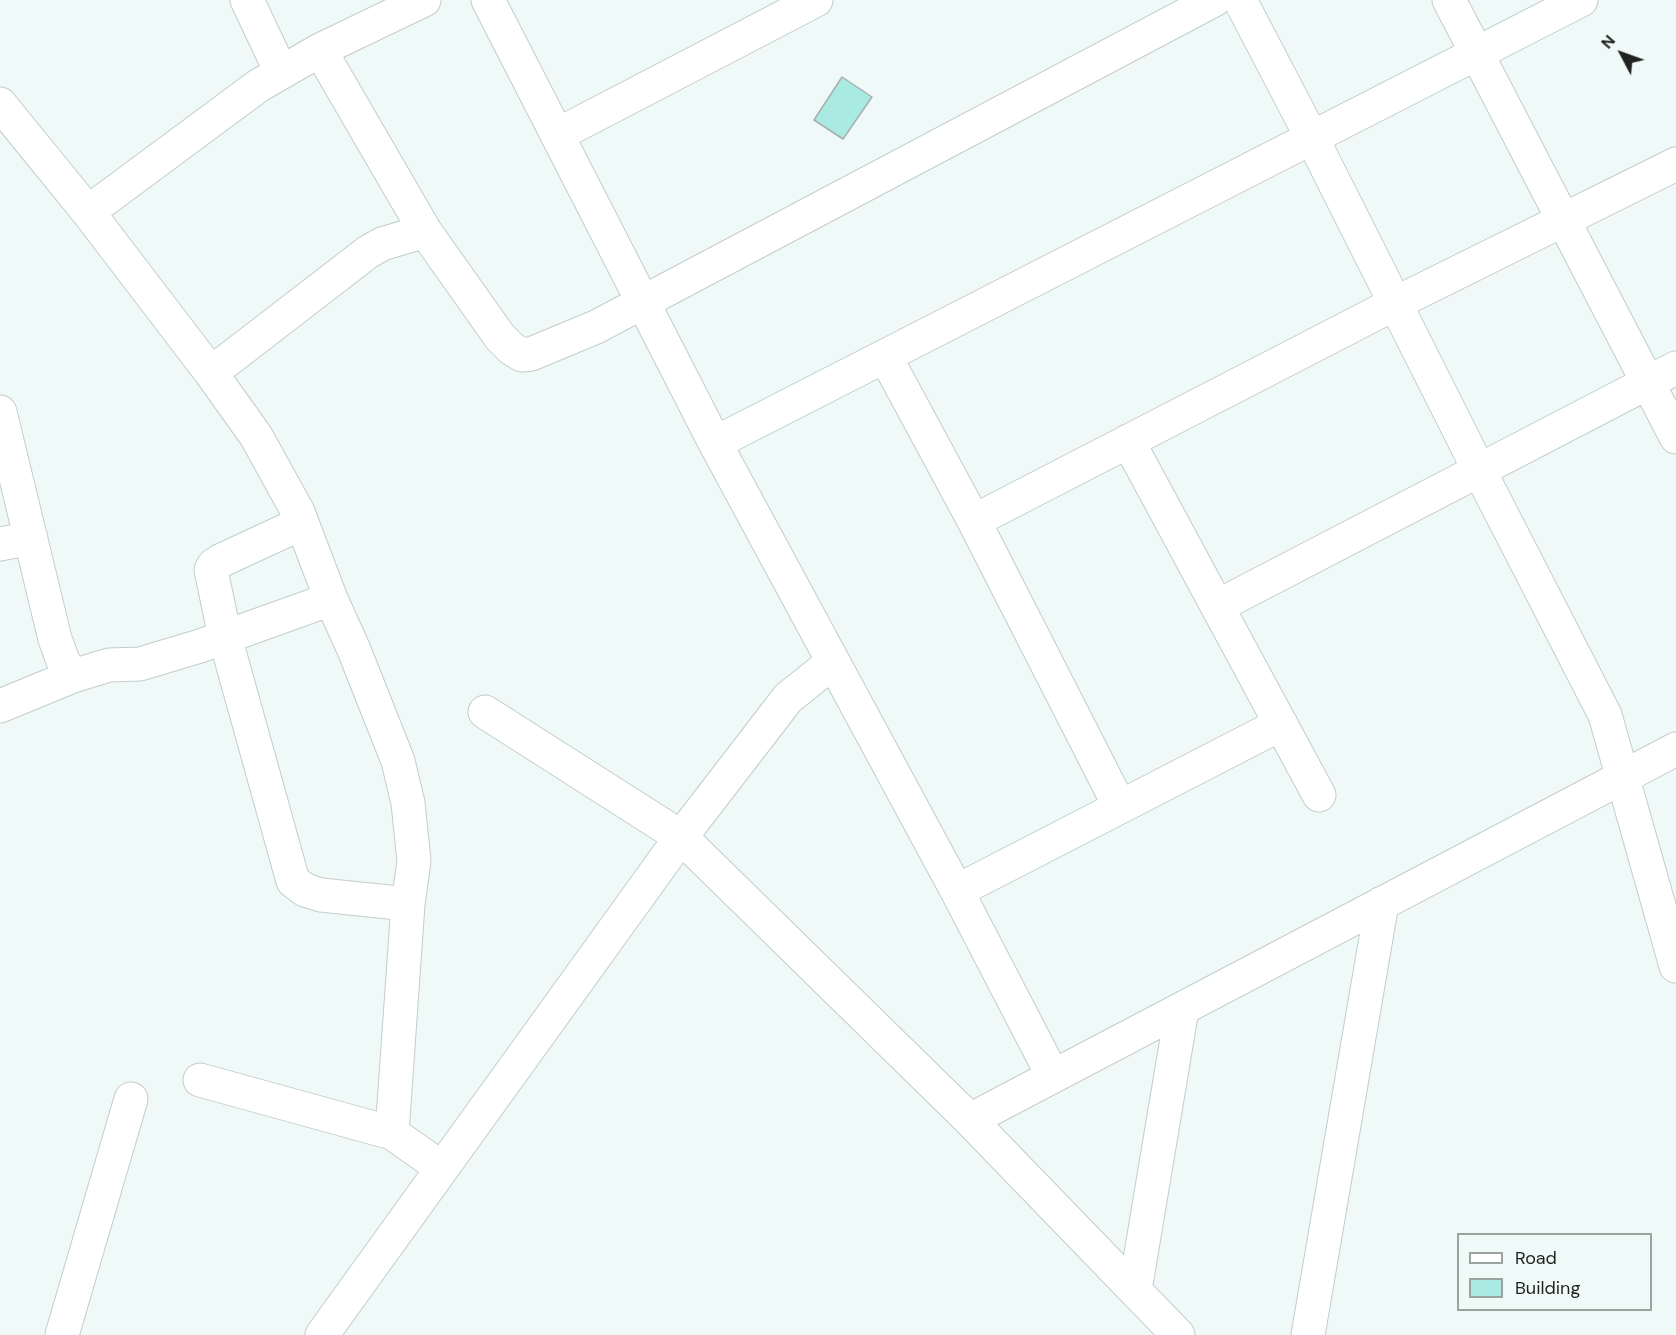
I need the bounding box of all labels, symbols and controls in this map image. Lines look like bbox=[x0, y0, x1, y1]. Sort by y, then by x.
north arrow bbox=[1592, 24, 1652, 84]
text: N bbox=[1596, 31, 1620, 53]
legend bbox=[1457, 1233, 1652, 1311]
text: Road bbox=[1515, 1246, 1557, 1270]
text: Building bbox=[1515, 1276, 1580, 1300]

